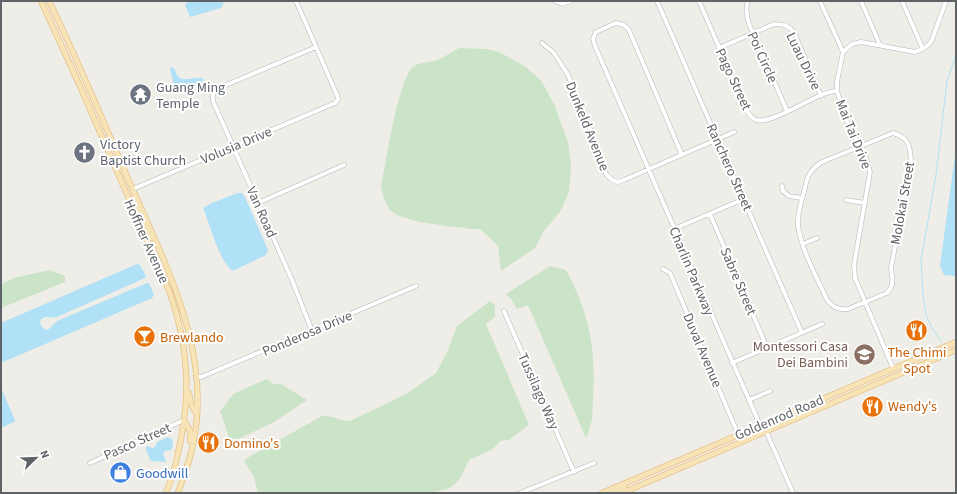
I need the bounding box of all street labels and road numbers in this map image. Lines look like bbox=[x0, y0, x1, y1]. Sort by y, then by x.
street label: Poi Circle bbox=[742, 28, 782, 86]
street label: Luau Drive bbox=[780, 29, 826, 94]
street label: Pago Street bbox=[710, 45, 756, 114]
street label: Dunkeld Avenue bbox=[560, 79, 614, 174]
street label: Mai Tai Drive bbox=[830, 97, 876, 172]
street label: Ranchero Street bbox=[701, 121, 757, 215]
street label: Volusia Drive bbox=[198, 122, 275, 170]
street label: Molokai Street bbox=[886, 160, 920, 246]
street label: Van Road bbox=[241, 183, 281, 241]
street label: Hoffner Avenue bbox=[119, 196, 174, 287]
street label: Charlin Parkway bbox=[663, 224, 719, 319]
street label: Sabre Street bbox=[715, 244, 761, 319]
street label: Ponderosa Drive bbox=[259, 306, 355, 362]
street label: Duval Avenue bbox=[677, 310, 727, 391]
street label: Tussilago Way bbox=[512, 350, 564, 433]
street label: Goldenrod Road bbox=[732, 390, 827, 446]
street label: Pasco Street bbox=[101, 418, 175, 466]

